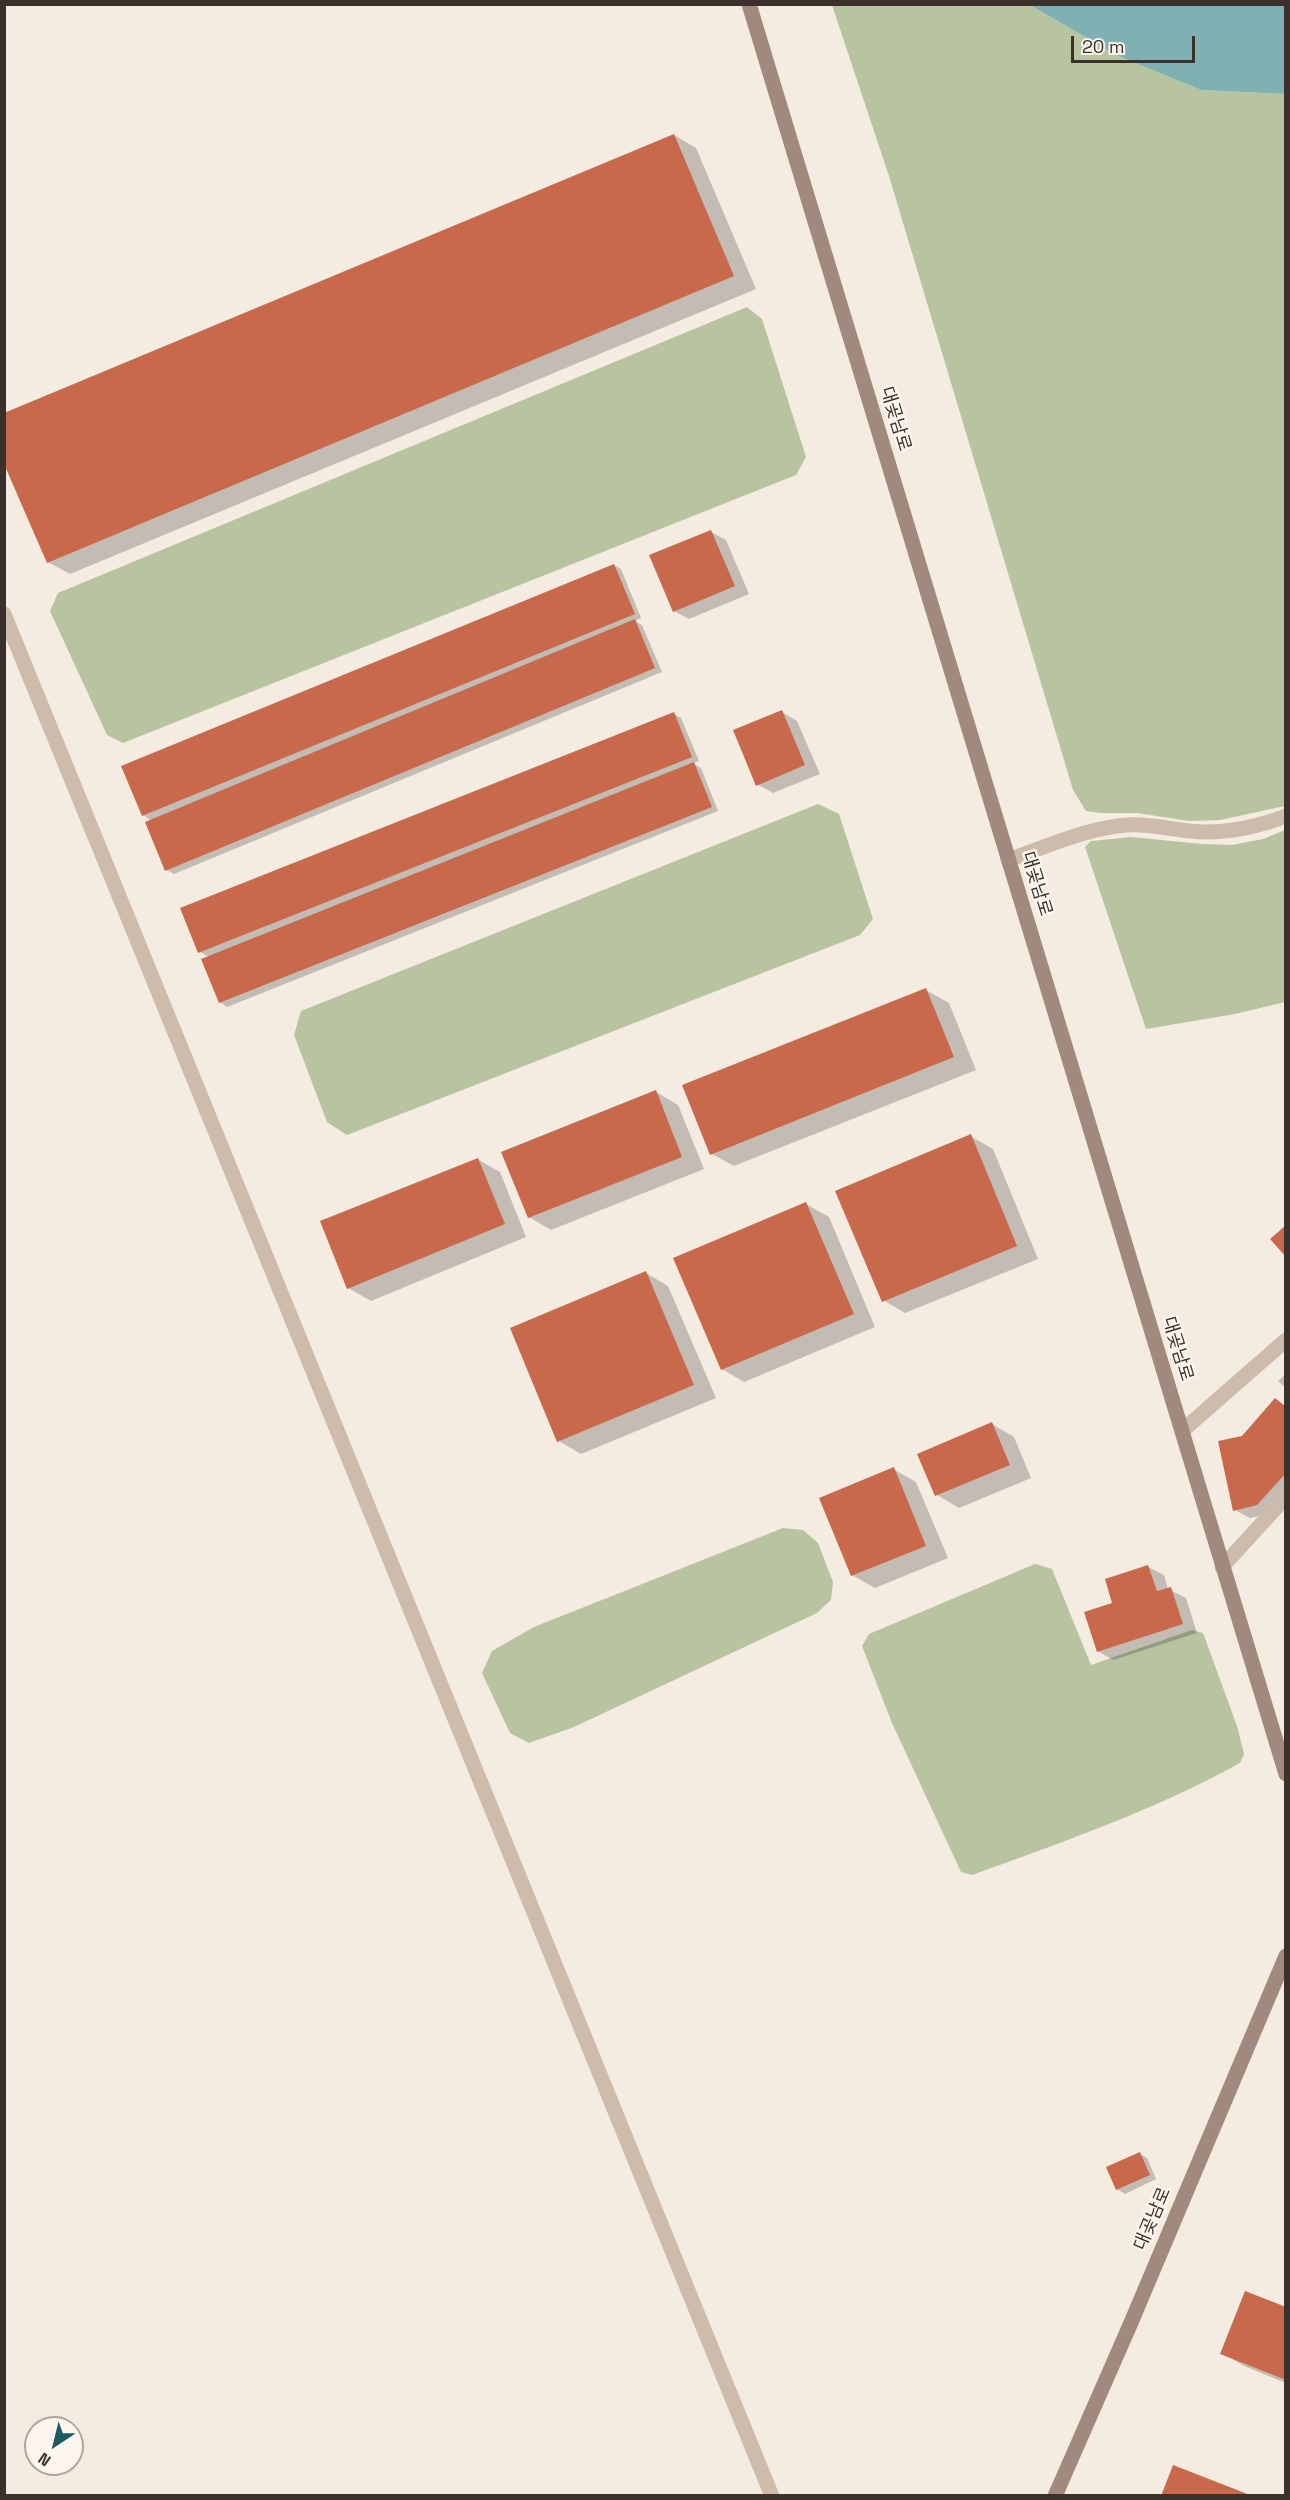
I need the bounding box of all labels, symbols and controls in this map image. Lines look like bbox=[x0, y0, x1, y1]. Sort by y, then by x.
scale bar bbox=[1074, 24, 1198, 62]
text: 20 m bbox=[1082, 35, 1125, 58]
street label: 대곶남로 bbox=[875, 384, 915, 454]
street label: 대곶남로 bbox=[1016, 849, 1056, 919]
street label: 대곶남로 bbox=[1157, 1314, 1197, 1384]
street label: 대곶남로 bbox=[1130, 2184, 1176, 2254]
north arrow bbox=[24, 2416, 84, 2476]
text: N bbox=[34, 2448, 55, 2471]

